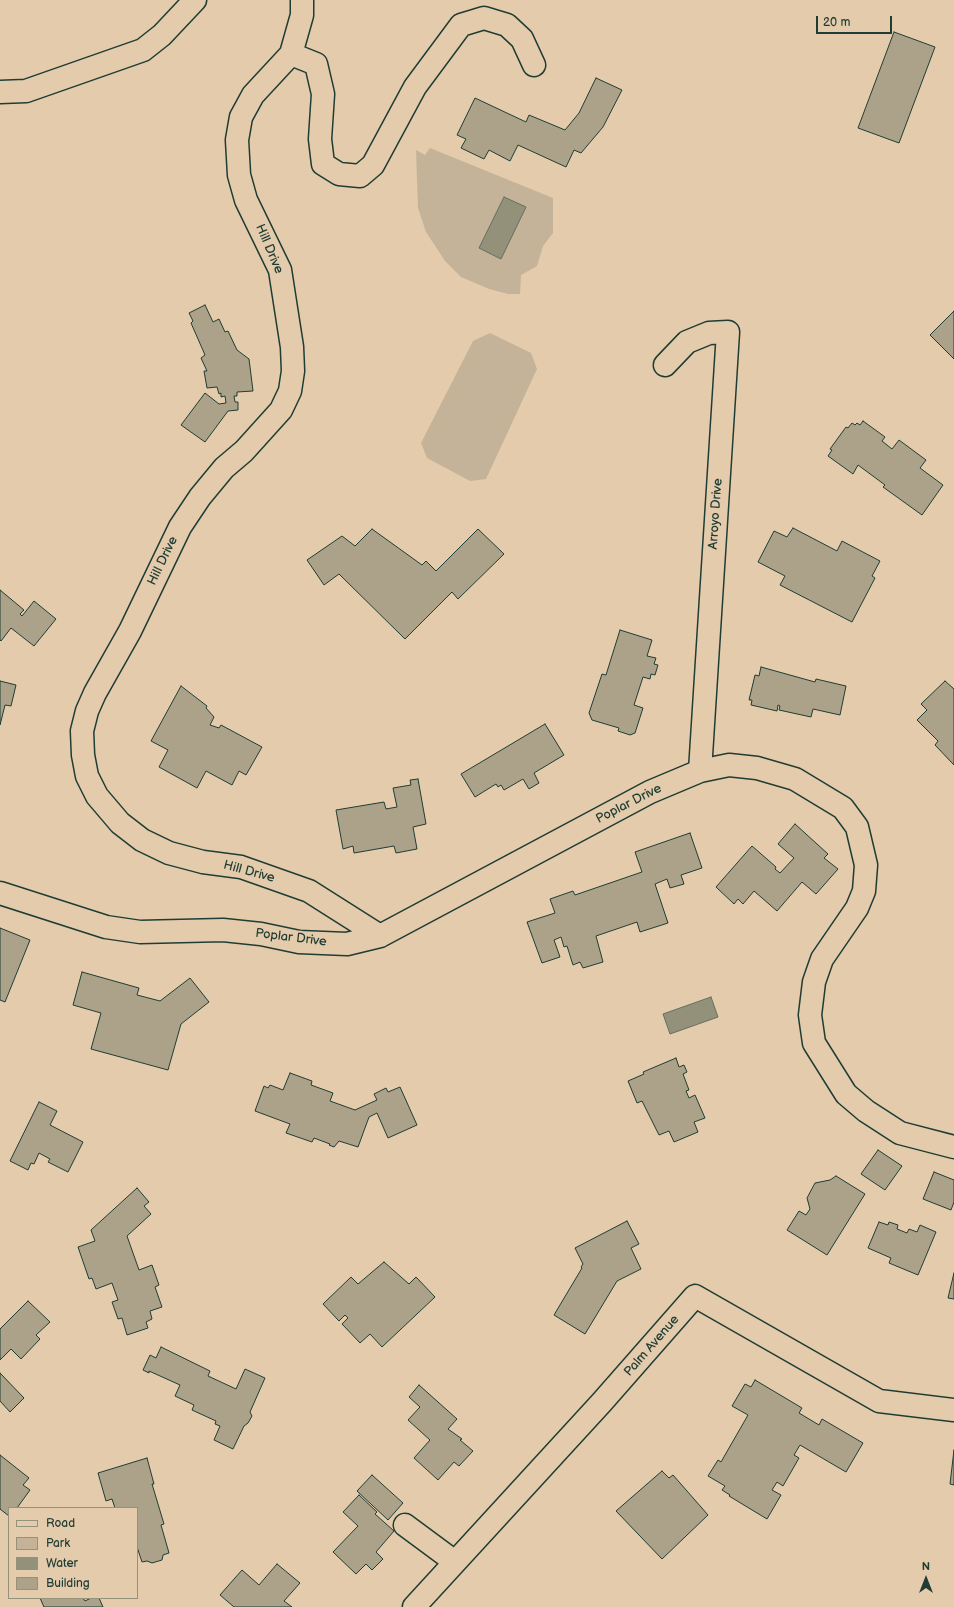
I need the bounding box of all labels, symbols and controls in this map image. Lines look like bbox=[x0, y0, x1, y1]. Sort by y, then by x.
scale bar bbox=[818, 8, 894, 34]
text: 20 m bbox=[823, 15, 850, 30]
street label: Hill Drive bbox=[252, 222, 286, 276]
street label: Arroyo Drive bbox=[706, 478, 726, 550]
street label: Hill Drive bbox=[145, 534, 181, 588]
street label: Poplar Drive bbox=[594, 781, 664, 827]
street label: Hill Drive bbox=[222, 858, 276, 886]
street label: Poplar Drive bbox=[255, 926, 327, 950]
street label: Palm Avenue bbox=[621, 1312, 683, 1380]
legend bbox=[8, 1507, 138, 1599]
text: Road bbox=[46, 1516, 75, 1531]
text: Park bbox=[46, 1536, 70, 1551]
text: Water bbox=[46, 1556, 78, 1571]
north arrow bbox=[906, 1559, 946, 1599]
text: N bbox=[922, 1560, 930, 1573]
text: Building bbox=[46, 1576, 90, 1591]

